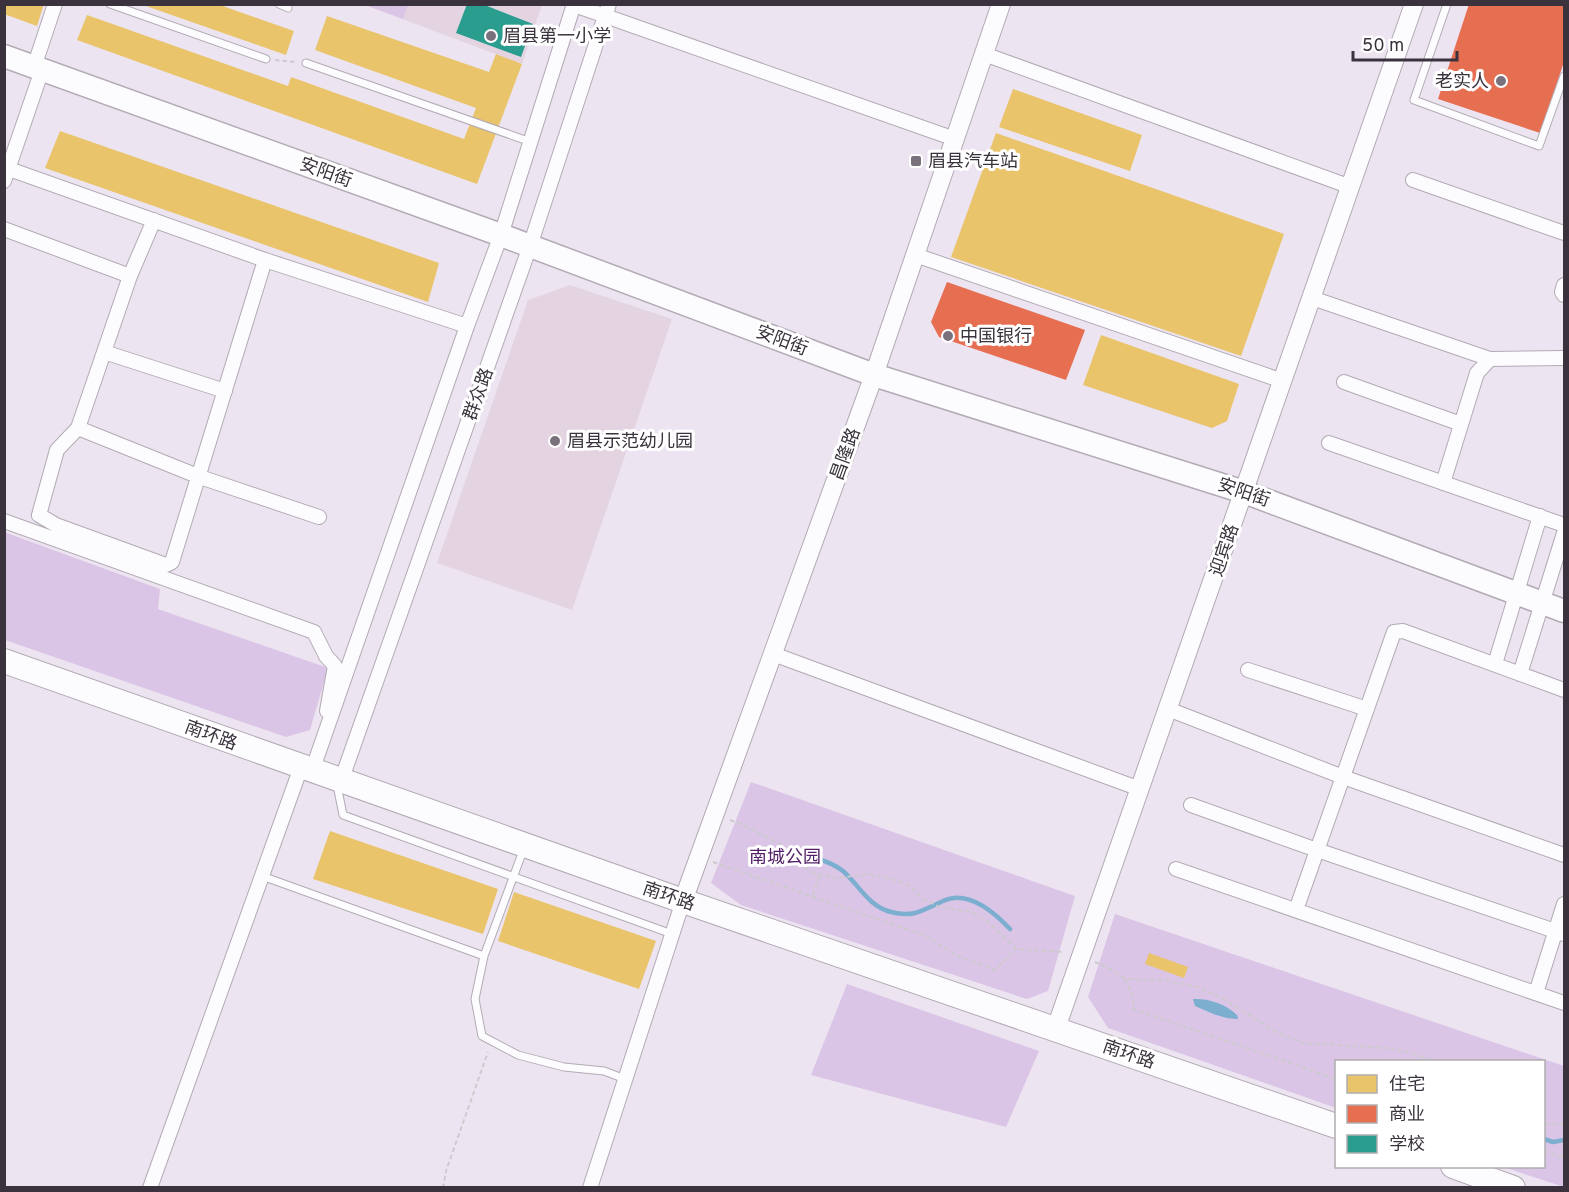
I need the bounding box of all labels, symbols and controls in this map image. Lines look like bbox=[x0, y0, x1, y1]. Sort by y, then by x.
scale bar bbox=[1353, 24, 1456, 62]
place label: 眉县第一小学 bbox=[503, 26, 611, 49]
marker: 眉县第一小学 bbox=[484, 29, 498, 43]
text: 50 m bbox=[1362, 35, 1404, 58]
place label: 老实人 bbox=[1435, 71, 1489, 94]
marker: 老实人 bbox=[1494, 74, 1508, 88]
place label: 眉县汽车站 bbox=[928, 151, 1018, 174]
street label: 安阳街 bbox=[296, 153, 355, 193]
marker: 眉县汽车站 bbox=[909, 154, 923, 168]
street label: 安阳街 bbox=[752, 321, 811, 362]
place label: 中国银行 bbox=[960, 326, 1032, 349]
marker: 中国银行 bbox=[941, 329, 955, 343]
street label: 群众路 bbox=[459, 365, 499, 424]
street label: 昌隆路 bbox=[826, 425, 866, 484]
place label: 眉县示范幼儿园 bbox=[567, 431, 693, 454]
marker: 眉县示范幼儿园 bbox=[548, 434, 562, 448]
street label: 安阳街 bbox=[1214, 474, 1273, 513]
street label: 迎宾路 bbox=[1206, 521, 1245, 580]
street label: 南环路 bbox=[181, 716, 240, 756]
park label: 南城公园 bbox=[749, 847, 821, 870]
street label: 南环路 bbox=[639, 878, 698, 917]
street label: 南环路 bbox=[1099, 1036, 1158, 1075]
legend bbox=[1335, 1060, 1545, 1168]
text: 住宅 bbox=[1389, 1074, 1425, 1097]
text: 商业 bbox=[1389, 1104, 1425, 1127]
text: 学校 bbox=[1389, 1134, 1425, 1157]

